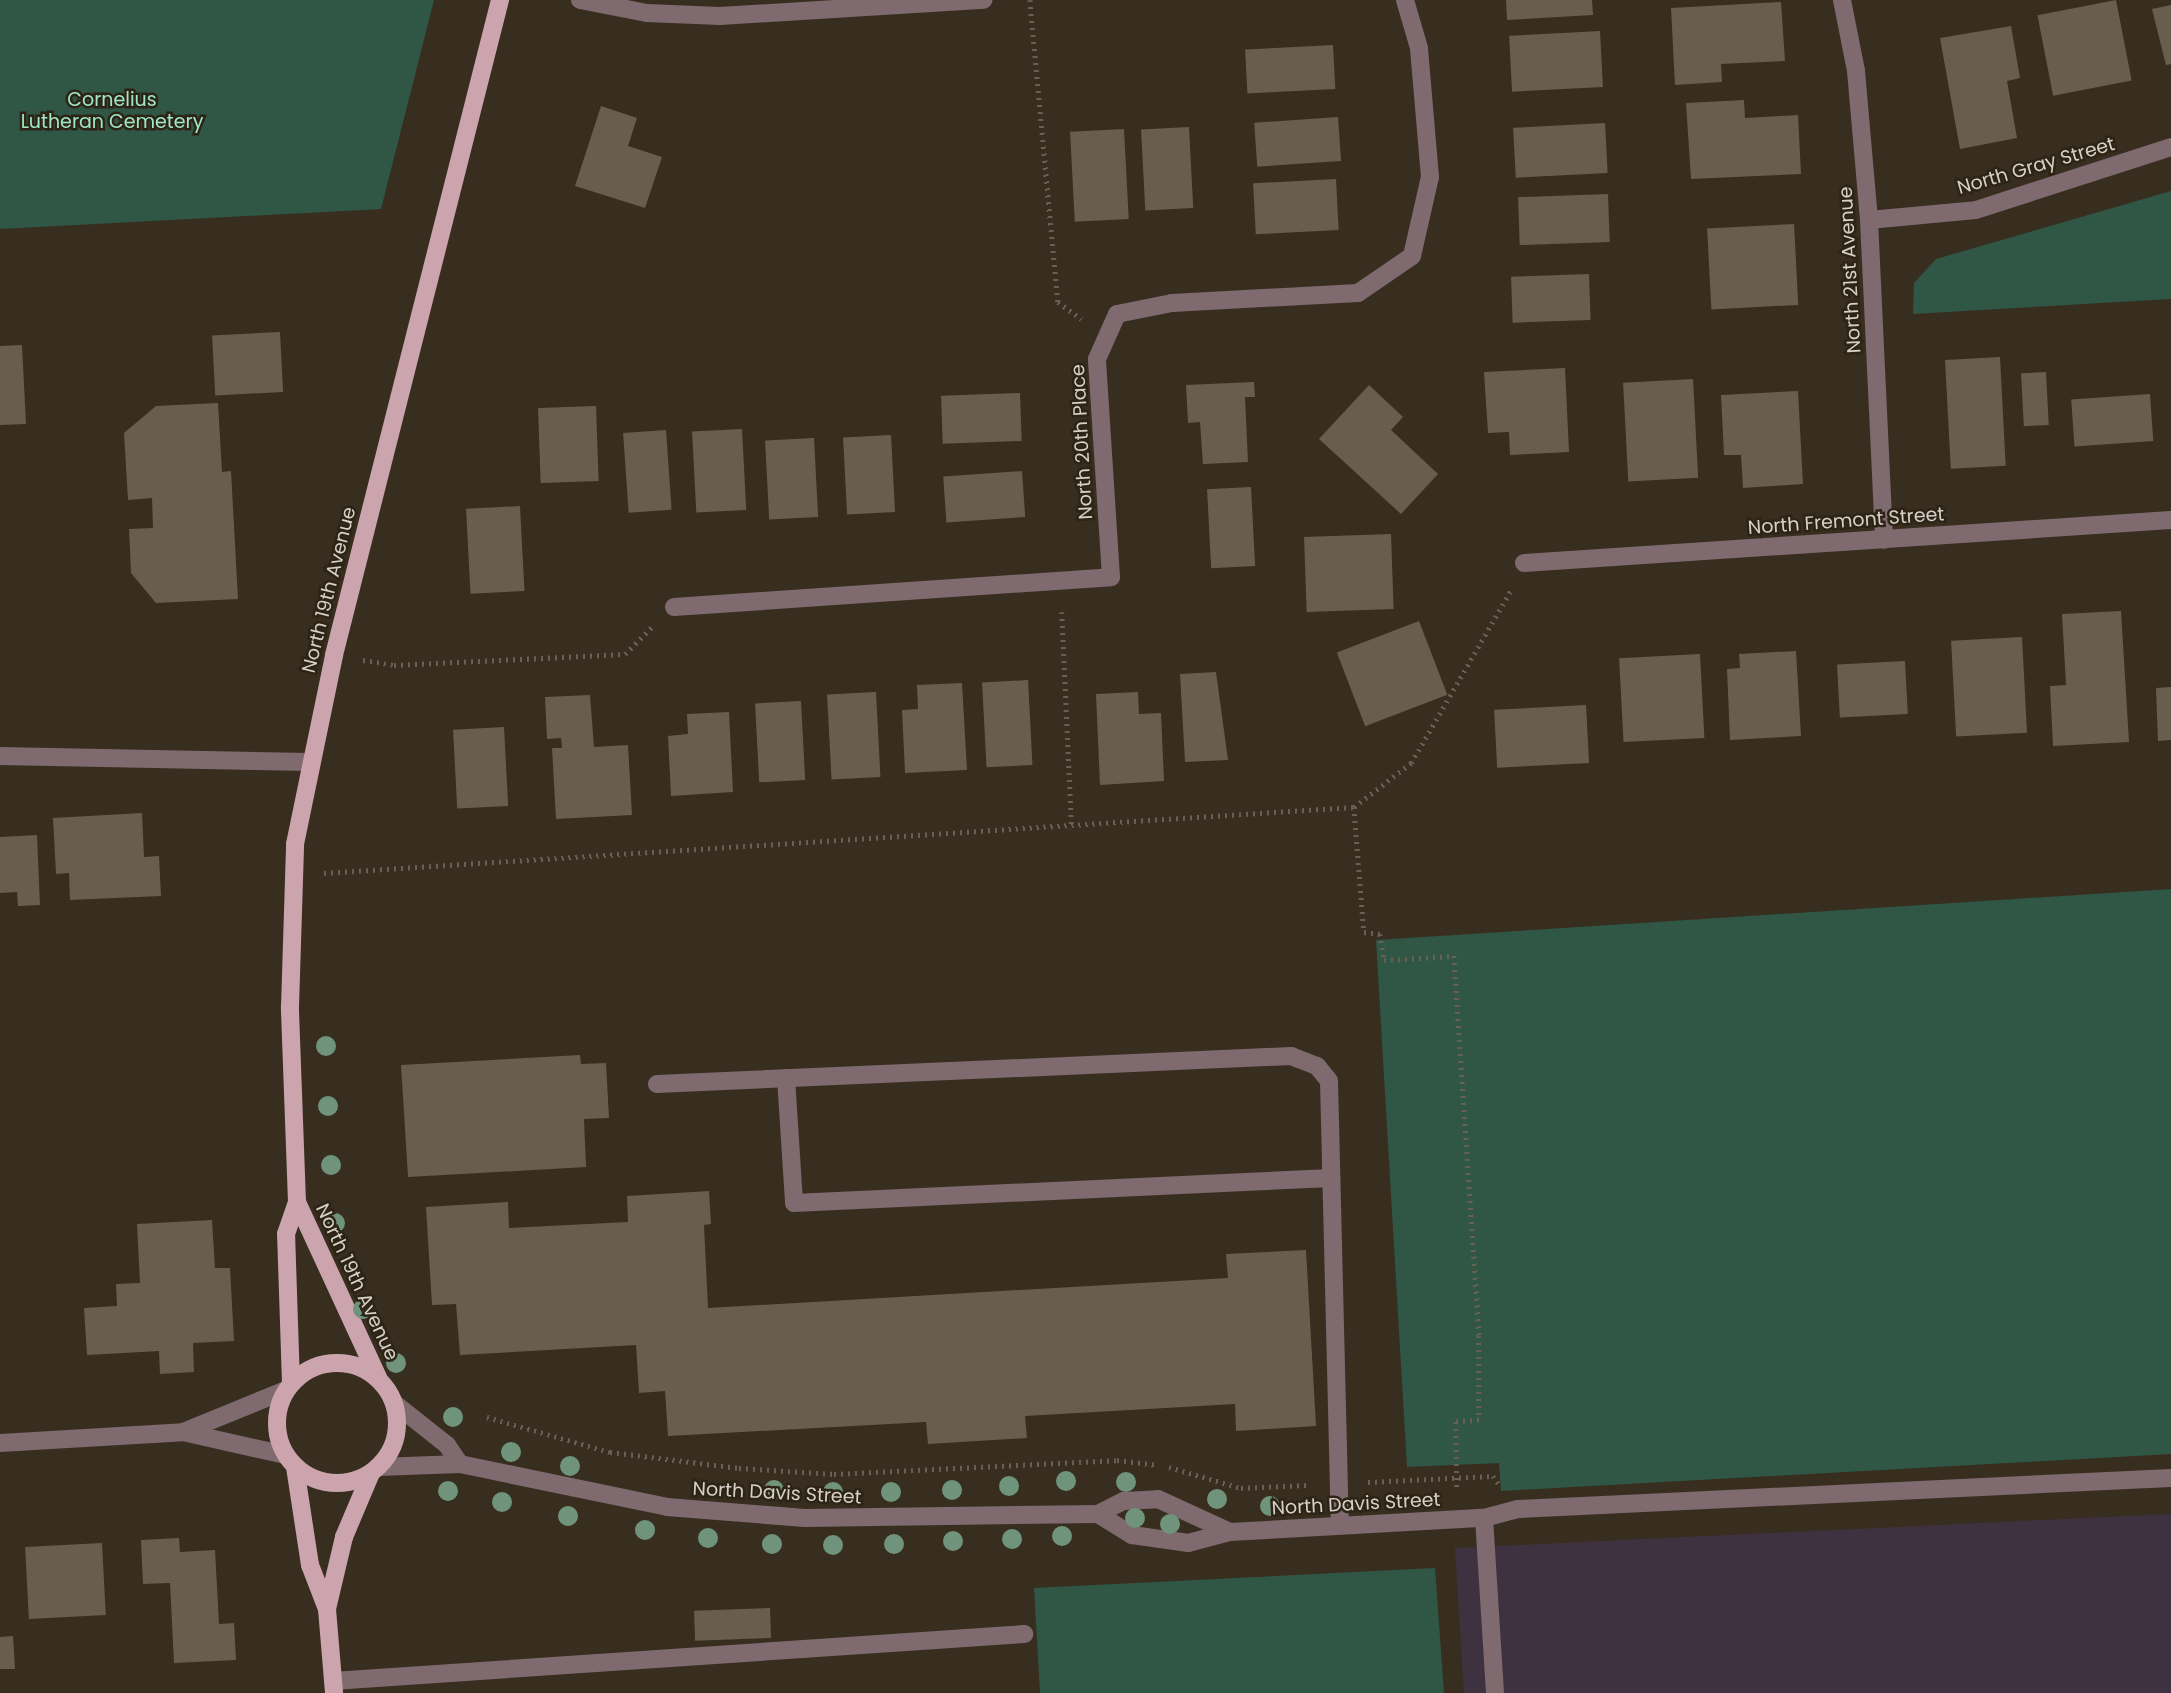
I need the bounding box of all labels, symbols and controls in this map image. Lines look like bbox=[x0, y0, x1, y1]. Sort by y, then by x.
park label: Cornelius Lutheran Cemetery bbox=[21, 89, 203, 133]
street label: North Gray Street bbox=[1955, 133, 2117, 199]
street label: North 21st Avenue bbox=[1834, 186, 1866, 354]
street label: North 20th Place bbox=[1067, 364, 1097, 520]
street label: North Fremont Street bbox=[1747, 503, 1945, 539]
street label: North 19th Avenue bbox=[297, 505, 361, 675]
street label: North 19th Avenue bbox=[311, 1200, 403, 1364]
street label: North Davis Street bbox=[692, 1477, 862, 1509]
street label: North Davis Street bbox=[1271, 1488, 1441, 1520]

